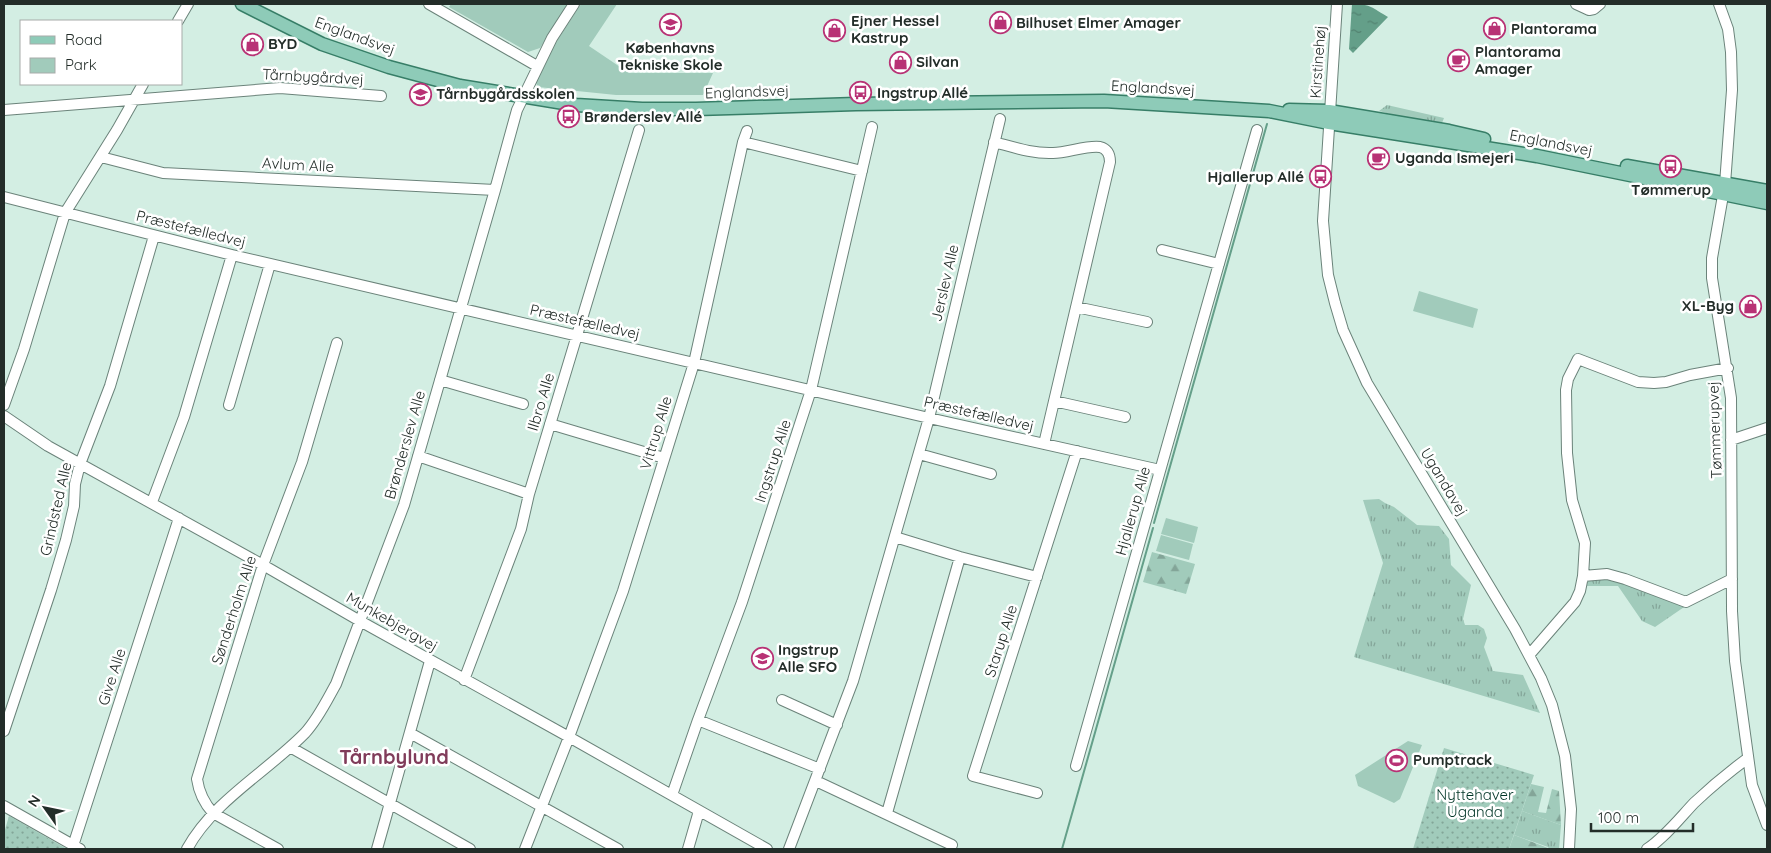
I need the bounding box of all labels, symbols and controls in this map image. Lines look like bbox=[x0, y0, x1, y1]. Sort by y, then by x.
place label: Ejner Hessel Kastrup bbox=[851, 11, 939, 47]
shop icon: Bilhuset Elmer Amager bbox=[988, 11, 1012, 35]
street label: Englandsvej bbox=[312, 12, 398, 59]
school or university icon: Københavns Tekniske Skole bbox=[658, 13, 682, 37]
place label: Bilhuset Elmer Amager bbox=[1016, 13, 1181, 32]
shop icon: Plantorama bbox=[1483, 17, 1507, 41]
shop icon: Ejner Hessel Kastrup bbox=[823, 18, 847, 42]
place label: Plantorama bbox=[1511, 19, 1597, 38]
legend bbox=[20, 20, 182, 85]
street label: Kirstinehøj bbox=[1305, 25, 1330, 99]
text: Road bbox=[65, 30, 102, 49]
shop icon: BYD bbox=[240, 32, 264, 56]
place label: BYD bbox=[268, 34, 297, 53]
place label: Københavns Tekniske Skole bbox=[617, 38, 723, 74]
place label: Plantorama Amager bbox=[1475, 42, 1561, 78]
cafe icon: Plantorama Amager bbox=[1447, 49, 1471, 73]
shop icon: Silvan bbox=[888, 50, 912, 74]
place label: Silvan bbox=[916, 52, 959, 71]
text: Park bbox=[65, 55, 97, 74]
street label: Tårnbygårdvej bbox=[262, 64, 364, 89]
street label: Englandsvej bbox=[1110, 76, 1196, 99]
street label: Englandsvej bbox=[705, 81, 789, 102]
bus stop icon: Ingstrup Allé bbox=[849, 81, 873, 105]
school or university icon: Tårnbygårdsskolen bbox=[408, 82, 432, 106]
place label: Ingstrup Allé bbox=[877, 83, 968, 102]
place label: Tårnbygårdsskolen bbox=[436, 84, 575, 103]
bus stop icon: Brønderslev Allé bbox=[556, 105, 580, 129]
place label: Brønderslev Allé bbox=[584, 107, 702, 126]
street label: Englandsvej bbox=[1508, 125, 1594, 160]
cafe icon: Uganda Ismejeri bbox=[1367, 146, 1391, 170]
place label: Uganda Ismejeri bbox=[1395, 148, 1514, 167]
street label: Avlum Alle bbox=[262, 153, 334, 176]
bus stop icon: Tømmerup bbox=[1659, 155, 1683, 179]
bus stop icon: Hjallerup Allé bbox=[1308, 165, 1332, 189]
place label: Hjallerup Allé bbox=[1208, 167, 1304, 186]
place label: Tømmerup bbox=[1631, 180, 1711, 199]
street label: Præstefælledvej bbox=[134, 206, 248, 251]
street label: Jerslev Alle bbox=[926, 242, 963, 323]
shop icon: XL-Byg bbox=[1738, 294, 1762, 318]
place label: XL-Byg bbox=[1682, 296, 1734, 315]
street label: Præstefælledvej bbox=[528, 300, 642, 343]
street label: Ilbro Alle bbox=[523, 370, 558, 433]
street label: Tømmerupvej bbox=[1703, 381, 1726, 479]
street label: Brønderslev Alle bbox=[380, 388, 429, 501]
street label: Præstefælledvej bbox=[922, 392, 1036, 435]
street label: Vittrup Alle bbox=[635, 394, 676, 472]
street label: Ingstrup Alle bbox=[750, 417, 795, 505]
street label: Ugandavej bbox=[1417, 444, 1472, 519]
street label: Grindsted Alle bbox=[35, 460, 76, 558]
street label: Hjallerup Alle bbox=[1111, 464, 1154, 558]
street label: Sønderholm Alle bbox=[207, 553, 260, 667]
street label: Munkebjergvej bbox=[343, 588, 441, 655]
street label: Starup Alle bbox=[980, 602, 1021, 679]
place label: Ingstrup Alle SFO bbox=[778, 640, 839, 676]
street label: Give Alle bbox=[93, 646, 130, 708]
school or university icon: Ingstrup Alle SFO bbox=[750, 647, 774, 671]
district label: Tårnbylund bbox=[339, 744, 449, 769]
sports icon: Pumptrack bbox=[1385, 748, 1409, 772]
place label: Pumptrack bbox=[1413, 750, 1492, 769]
north arrow bbox=[20, 783, 70, 833]
park label: Nyttehaver Uganda bbox=[1436, 785, 1514, 821]
text: N bbox=[24, 792, 44, 810]
scale bar bbox=[1591, 800, 1694, 832]
text: 100 m bbox=[1598, 808, 1639, 827]

